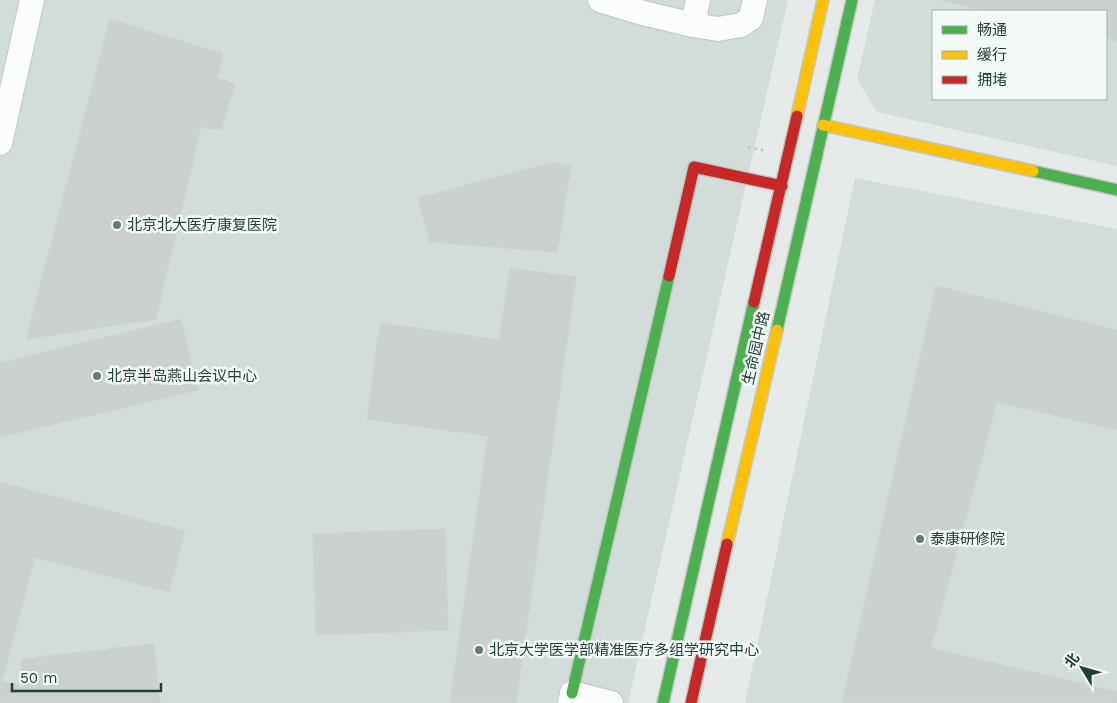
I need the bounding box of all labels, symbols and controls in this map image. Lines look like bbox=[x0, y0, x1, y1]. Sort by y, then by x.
legend bbox=[932, 10, 1107, 100]
text: 畅通 bbox=[977, 21, 1007, 39]
text: 缓行 bbox=[977, 46, 1007, 64]
text: 拥堵 bbox=[977, 71, 1007, 89]
place label: 北京北大医疗康复医院 bbox=[127, 216, 277, 234]
marker: 北京北大医疗康复医院 bbox=[111, 219, 123, 231]
street label: 生命园中路 bbox=[739, 309, 773, 387]
place label: 北京半岛燕山会议中心 bbox=[107, 367, 257, 385]
marker: 北京半岛燕山会议中心 bbox=[91, 370, 103, 382]
place label: 泰康研修院 bbox=[930, 530, 1005, 548]
marker: 泰康研修院 bbox=[914, 533, 926, 545]
place label: 北京大学医学部精准医疗多组学研究中心 bbox=[489, 641, 759, 659]
north arrow bbox=[1057, 643, 1107, 693]
marker: 北京大学医学部精准医疗多组学研究中心 bbox=[473, 644, 485, 656]
text: 北 bbox=[1061, 650, 1082, 671]
scale bar bbox=[12, 660, 161, 692]
text: 50 m bbox=[20, 669, 57, 687]

